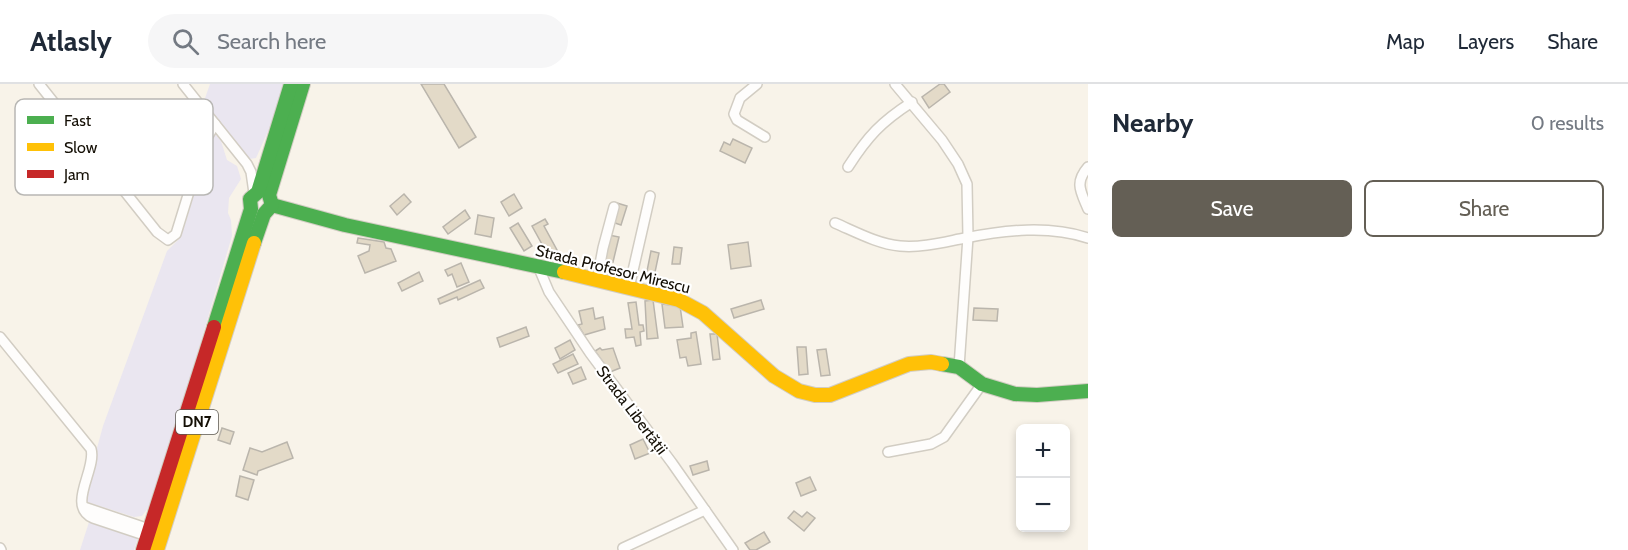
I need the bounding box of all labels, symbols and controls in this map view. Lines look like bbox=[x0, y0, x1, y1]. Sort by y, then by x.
search box bbox=[148, 14, 568, 68]
text: Atlasly bbox=[30, 24, 112, 58]
icon: search bbox=[169, 25, 202, 58]
text: Search here bbox=[217, 28, 326, 55]
text: Map bbox=[1386, 29, 1425, 54]
text: Layers bbox=[1458, 29, 1514, 54]
text: Share bbox=[1547, 29, 1598, 54]
legend bbox=[15, 99, 213, 195]
text: Nearby bbox=[1112, 107, 1193, 139]
text: Fast bbox=[64, 111, 92, 130]
text: 0 results bbox=[1531, 111, 1604, 135]
text: Slow bbox=[64, 138, 98, 157]
text: Jam bbox=[63, 165, 90, 184]
button: Save bbox=[1112, 180, 1352, 237]
button: Share bbox=[1364, 180, 1604, 237]
street label: Strada Profesor Mirescu bbox=[534, 241, 692, 297]
street label: Strada Libertății bbox=[592, 362, 672, 459]
road number: DN7 bbox=[176, 410, 218, 434]
map controls bbox=[1016, 424, 1070, 532]
button: + bbox=[1016, 424, 1070, 478]
button: − bbox=[1016, 478, 1070, 532]

